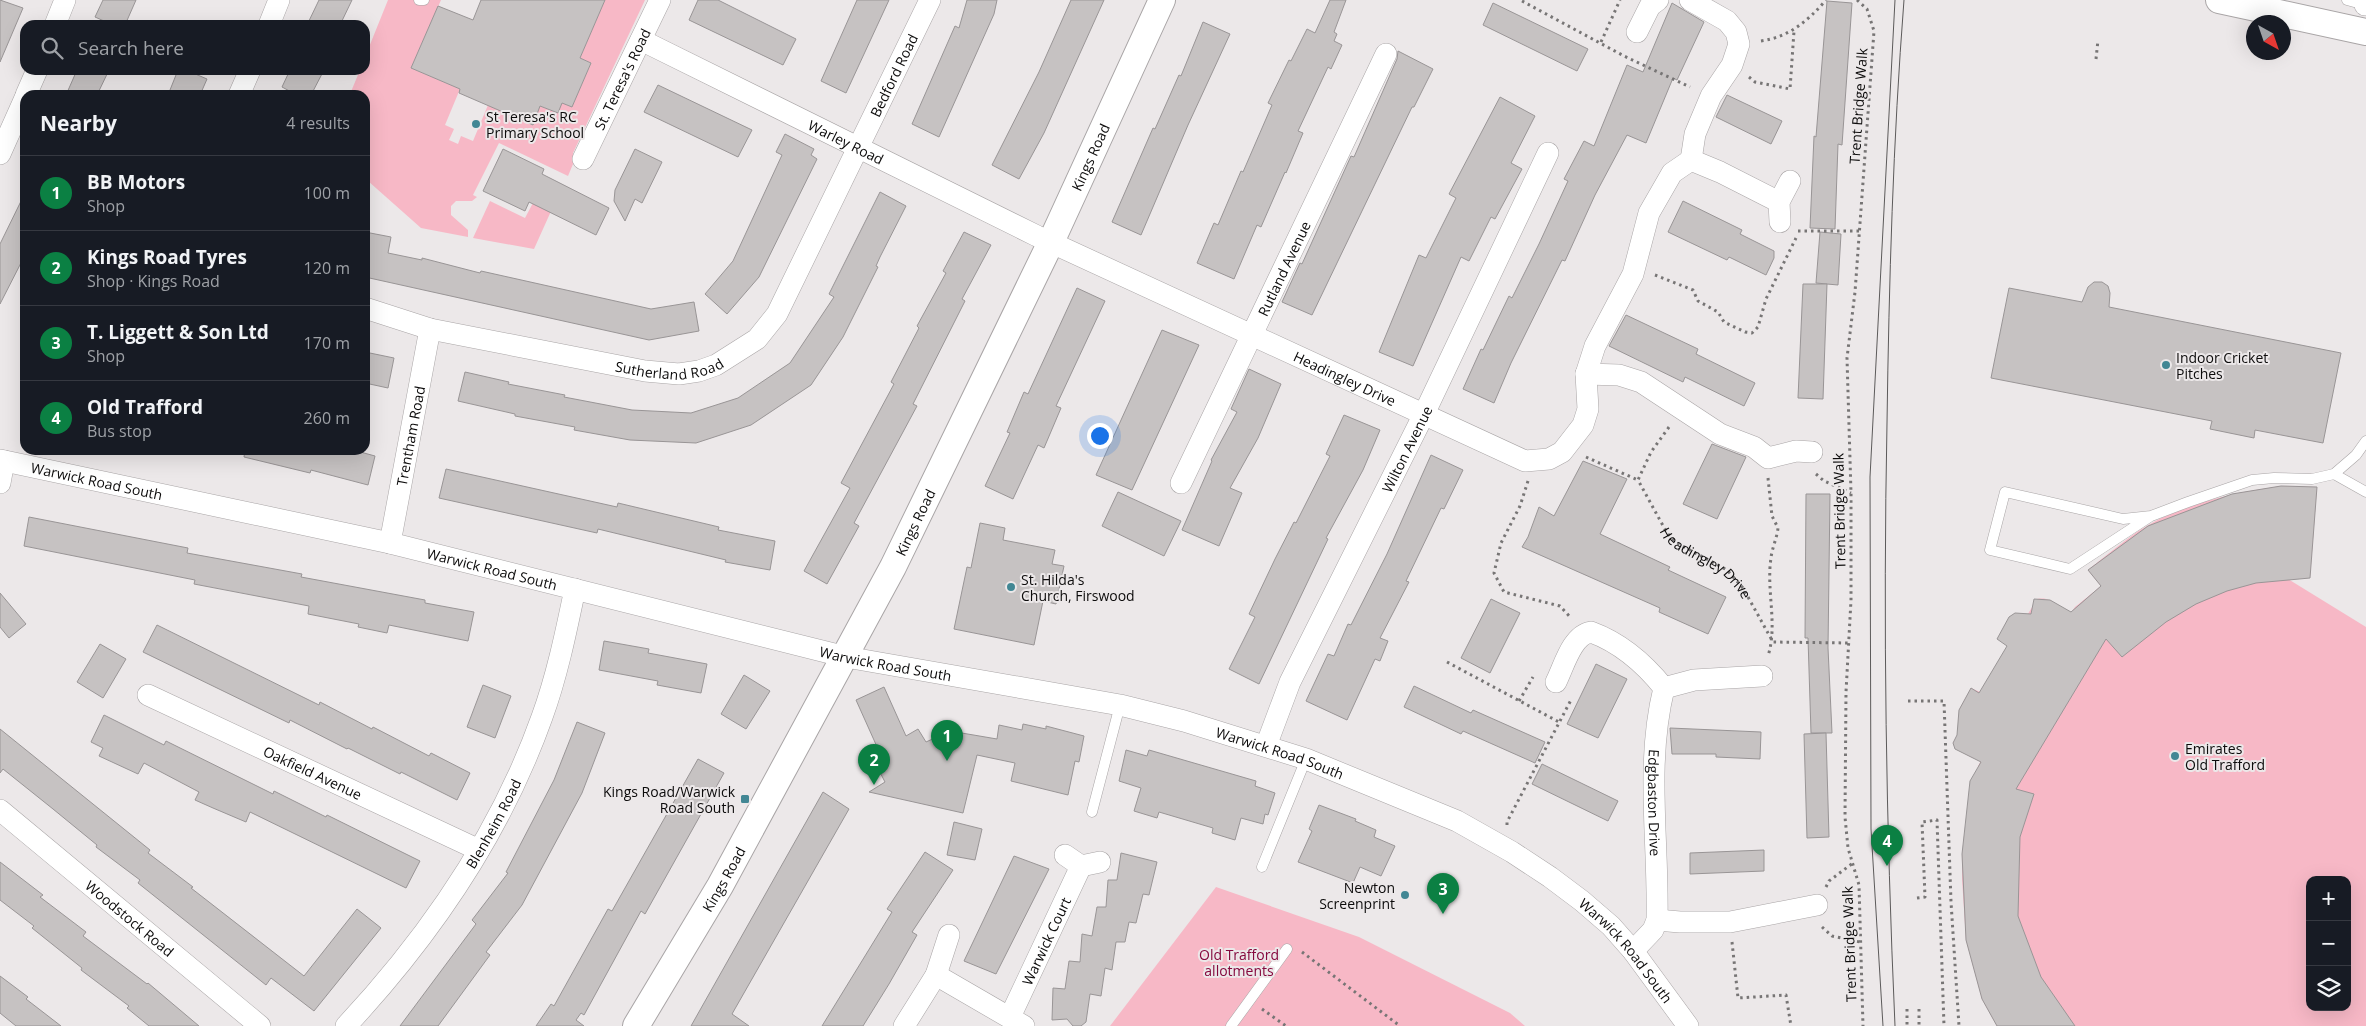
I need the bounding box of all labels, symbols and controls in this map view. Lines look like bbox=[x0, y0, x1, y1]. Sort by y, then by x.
north arrow bbox=[2246, 15, 2291, 60]
search box bbox=[20, 20, 370, 75]
street label: St. Teresa's Road bbox=[589, 25, 654, 133]
street label: Bedford Road bbox=[865, 31, 922, 120]
icon: search bbox=[38, 34, 66, 62]
text: Search here bbox=[78, 35, 184, 61]
street label: Trent Bridge Walk bbox=[1844, 47, 1872, 165]
place label: St Teresa's RC Primary School bbox=[486, 107, 584, 142]
text: Nearby bbox=[40, 109, 117, 137]
text: 4 results bbox=[286, 112, 350, 134]
street label: Warley Road bbox=[805, 115, 887, 168]
marker: St Teresa's RC Primary School bbox=[470, 118, 482, 130]
street label: Kings Road bbox=[1066, 120, 1114, 194]
text: BB Motors bbox=[87, 169, 185, 195]
text: 1 bbox=[51, 182, 61, 204]
text: 100 m bbox=[304, 182, 350, 204]
text: Shop bbox=[87, 195, 125, 217]
street label: Rutland Avenue bbox=[1253, 218, 1314, 319]
text: Kings Road Tyres bbox=[87, 244, 247, 270]
text: 2 bbox=[51, 257, 61, 279]
text: 120 m bbox=[304, 257, 350, 279]
text: Shop · Kings Road bbox=[87, 270, 220, 292]
text: T. Liggett & Son Ltd bbox=[87, 319, 269, 345]
text: 3 bbox=[51, 332, 61, 354]
text: 170 m bbox=[304, 332, 350, 354]
text: Shop bbox=[87, 345, 125, 367]
street label: Headingley Drive bbox=[1291, 346, 1399, 410]
place label: Indoor Cricket Pitches bbox=[2176, 348, 2268, 383]
street label: Sutherland Road bbox=[614, 353, 727, 383]
marker: Indoor Cricket Pitches bbox=[2160, 359, 2172, 371]
street label: Trentham Road bbox=[391, 384, 429, 487]
text: Old Trafford bbox=[87, 394, 203, 420]
street label: Wilton Avenue bbox=[1377, 402, 1436, 495]
text: 4 bbox=[51, 407, 61, 429]
text: 260 m bbox=[304, 407, 350, 429]
text: Bus stop bbox=[87, 420, 152, 442]
your location bbox=[1087, 423, 1113, 449]
street label: Trent Bridge Walk bbox=[1828, 452, 1850, 569]
street label: Warwick Road South bbox=[29, 457, 164, 504]
street label: Kings Road bbox=[890, 486, 939, 559]
street label: Headingley Drive bbox=[1656, 524, 1756, 602]
street label: Warwick Road South bbox=[425, 543, 559, 594]
place label: St. Hilda's Church, Firswood bbox=[1021, 570, 1135, 605]
marker: St. Hilda's Church, Firswood bbox=[1005, 581, 1017, 593]
street label: Warwick Road South bbox=[818, 641, 953, 685]
pin: 1 bbox=[931, 720, 963, 761]
street label: Warwick Road South bbox=[1214, 722, 1347, 783]
place label: Emirates Old Trafford bbox=[2185, 739, 2265, 774]
street label: Oakfield Avenue bbox=[260, 741, 365, 803]
pin: 2 bbox=[858, 744, 890, 785]
street label: Edgbaston Drive bbox=[1644, 749, 1666, 857]
marker: Emirates Old Trafford bbox=[2169, 750, 2181, 762]
street label: Blenheim Road bbox=[461, 776, 525, 872]
place label: Kings Road/Warwick Road South bbox=[603, 782, 736, 817]
marker: Kings Road/Warwick Road South bbox=[739, 793, 751, 805]
pin: 4 bbox=[1871, 825, 1903, 866]
street label: Kings Road bbox=[697, 843, 749, 915]
pin: 3 bbox=[1427, 873, 1459, 914]
street label: Woodstock Road bbox=[82, 876, 178, 960]
map controls bbox=[2306, 876, 2351, 1011]
button: + bbox=[2306, 876, 2351, 921]
place label: Newton Screenprint bbox=[1319, 878, 1395, 913]
street label: Trent Bridge Walk bbox=[1837, 885, 1861, 1002]
marker: Newton Screenprint bbox=[1399, 889, 1411, 901]
street label: Warwick Road South bbox=[1575, 893, 1677, 1006]
street label: Warwick Court bbox=[1017, 894, 1075, 988]
button: − bbox=[2306, 921, 2351, 966]
park label: Old Trafford allotments bbox=[1199, 945, 1279, 980]
button: layers bbox=[2306, 966, 2351, 1011]

